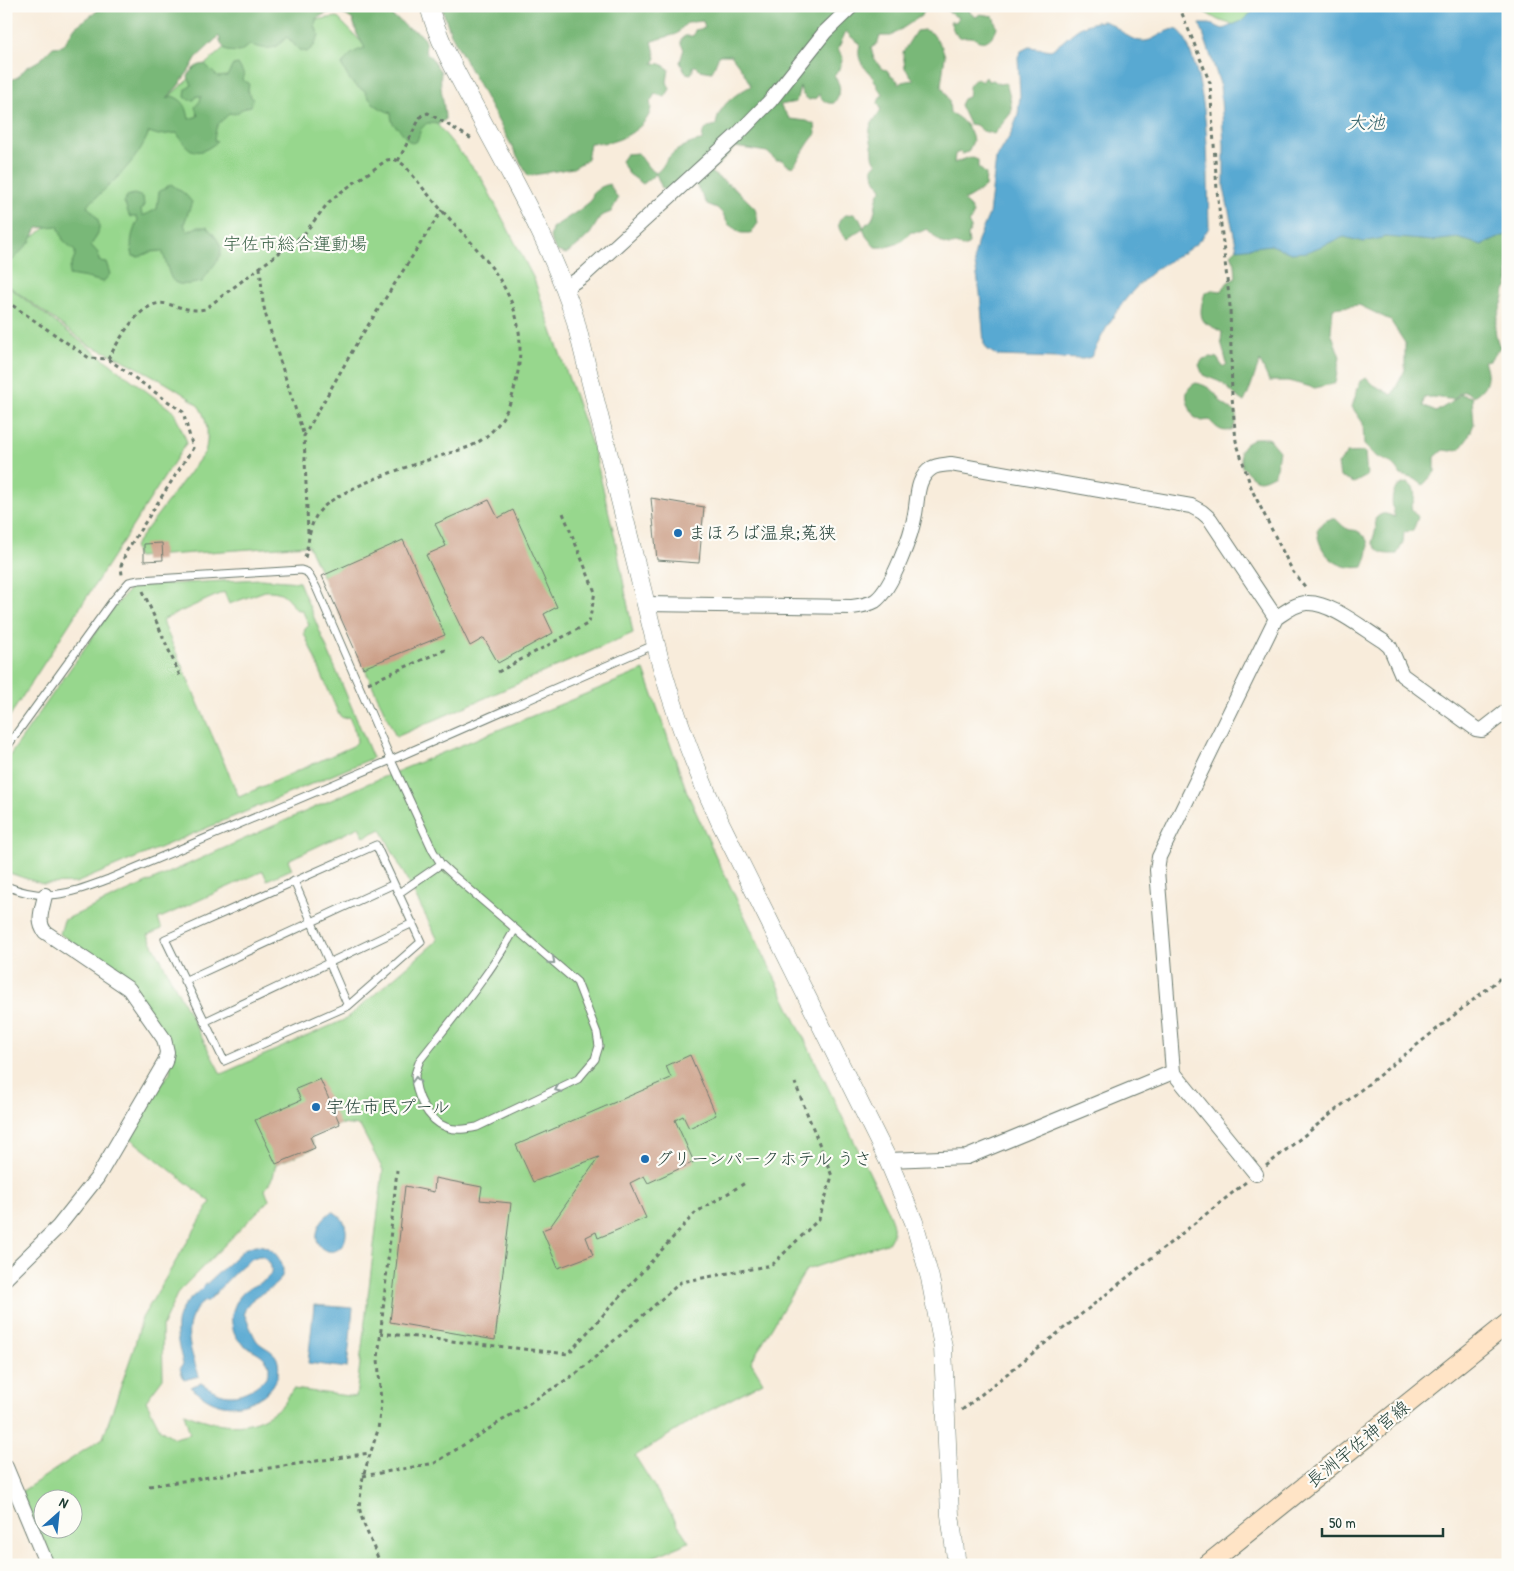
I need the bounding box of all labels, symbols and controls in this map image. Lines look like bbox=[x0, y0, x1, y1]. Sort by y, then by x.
water label: 大池 bbox=[1347, 109, 1386, 135]
park label: 宇佐市総合運動場 bbox=[223, 231, 367, 256]
place label: まほろば温泉;菟狭 bbox=[688, 520, 836, 545]
marker: まほろば温泉;菟狭 bbox=[672, 527, 684, 539]
one-way arrow bbox=[547, 955, 556, 964]
one-way arrow bbox=[411, 1075, 422, 1083]
one-way arrow bbox=[554, 1082, 563, 1093]
place label: 宇佐市民プール bbox=[326, 1094, 450, 1119]
marker: 宇佐市民プール bbox=[310, 1101, 322, 1113]
place label: グリーンパークホテル うさ bbox=[655, 1146, 873, 1171]
marker: グリーンパークホテル うさ bbox=[639, 1153, 651, 1165]
street label: 長洲宇佐神宮線 bbox=[1301, 1394, 1415, 1493]
north arrow bbox=[32, 1488, 82, 1538]
text: N bbox=[56, 1492, 72, 1512]
scale bar bbox=[1322, 1506, 1443, 1538]
text: 50 m bbox=[1329, 1512, 1356, 1533]

